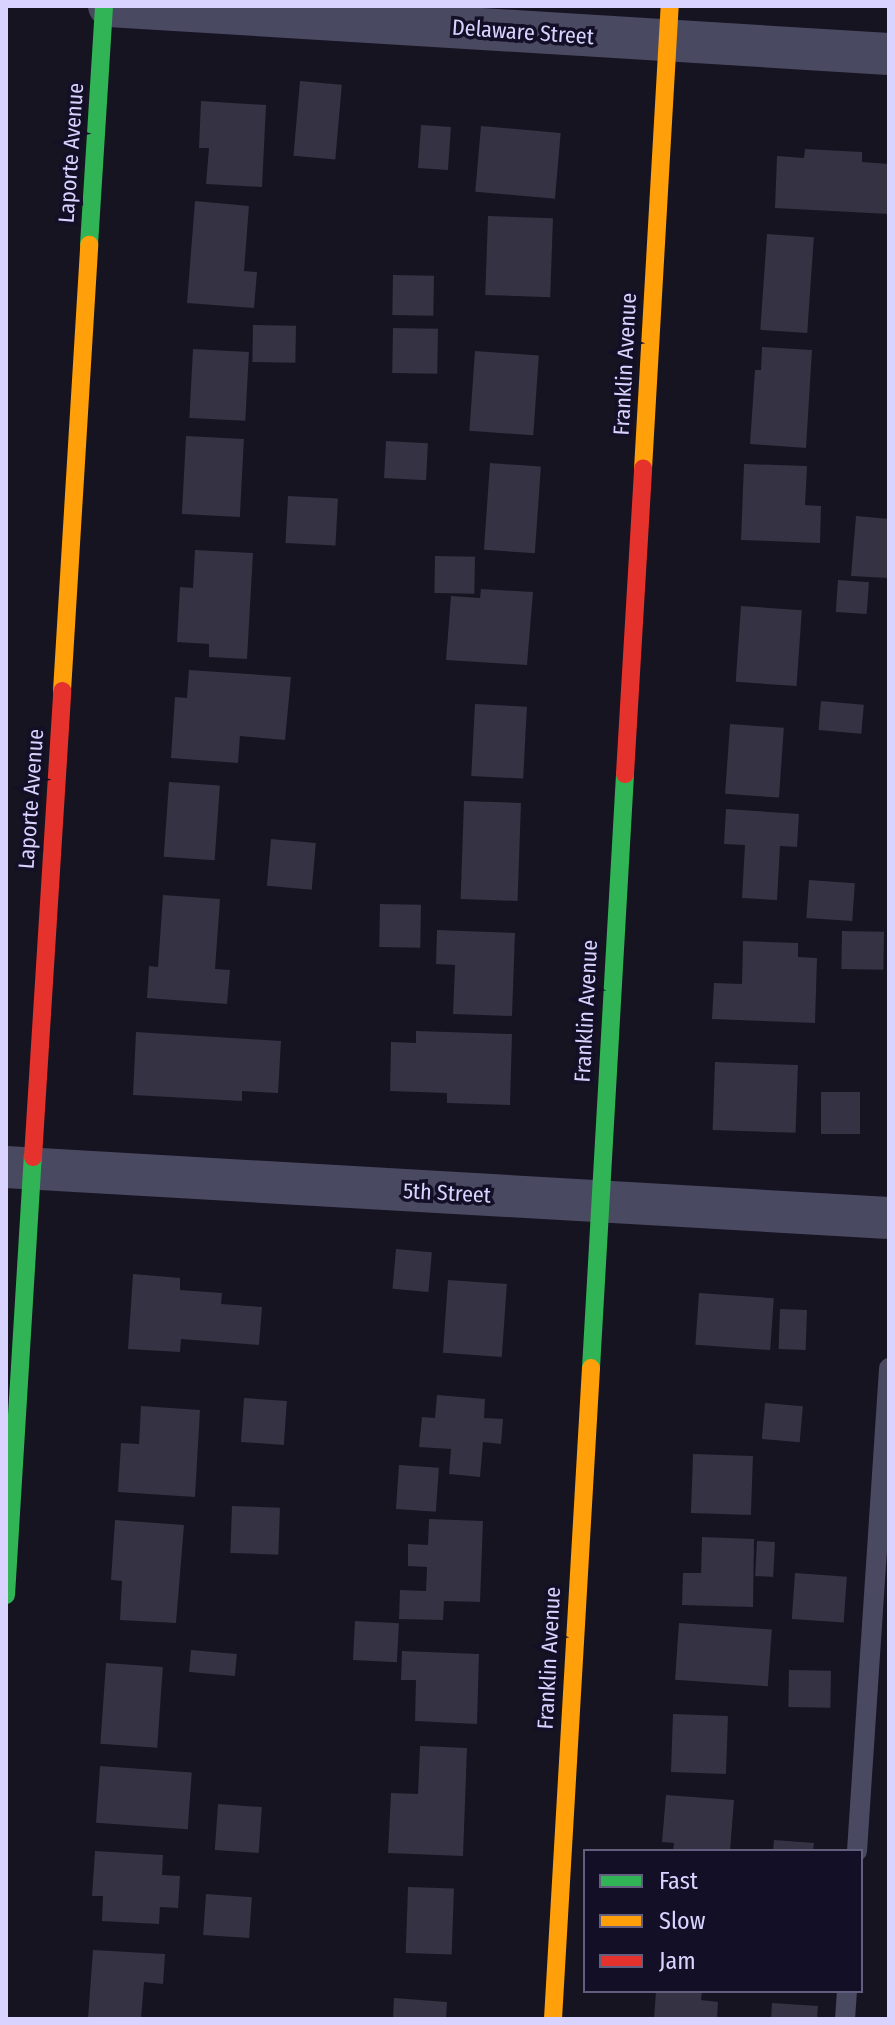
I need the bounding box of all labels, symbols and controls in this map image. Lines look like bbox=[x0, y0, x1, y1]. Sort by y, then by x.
street label: Delaware Street bbox=[451, 14, 595, 50]
street label: Laporte Avenue bbox=[53, 82, 89, 224]
street label: Franklin Avenue bbox=[608, 292, 642, 436]
street label: Laporte Avenue bbox=[13, 728, 49, 870]
street label: Franklin Avenue bbox=[569, 939, 603, 1083]
street label: 5th Street bbox=[402, 1178, 492, 1208]
street label: Franklin Avenue bbox=[532, 1586, 566, 1730]
legend bbox=[583, 1849, 863, 1993]
text: Fast bbox=[659, 1867, 698, 1895]
text: Slow bbox=[659, 1907, 705, 1935]
text: Jam bbox=[659, 1947, 696, 1975]

